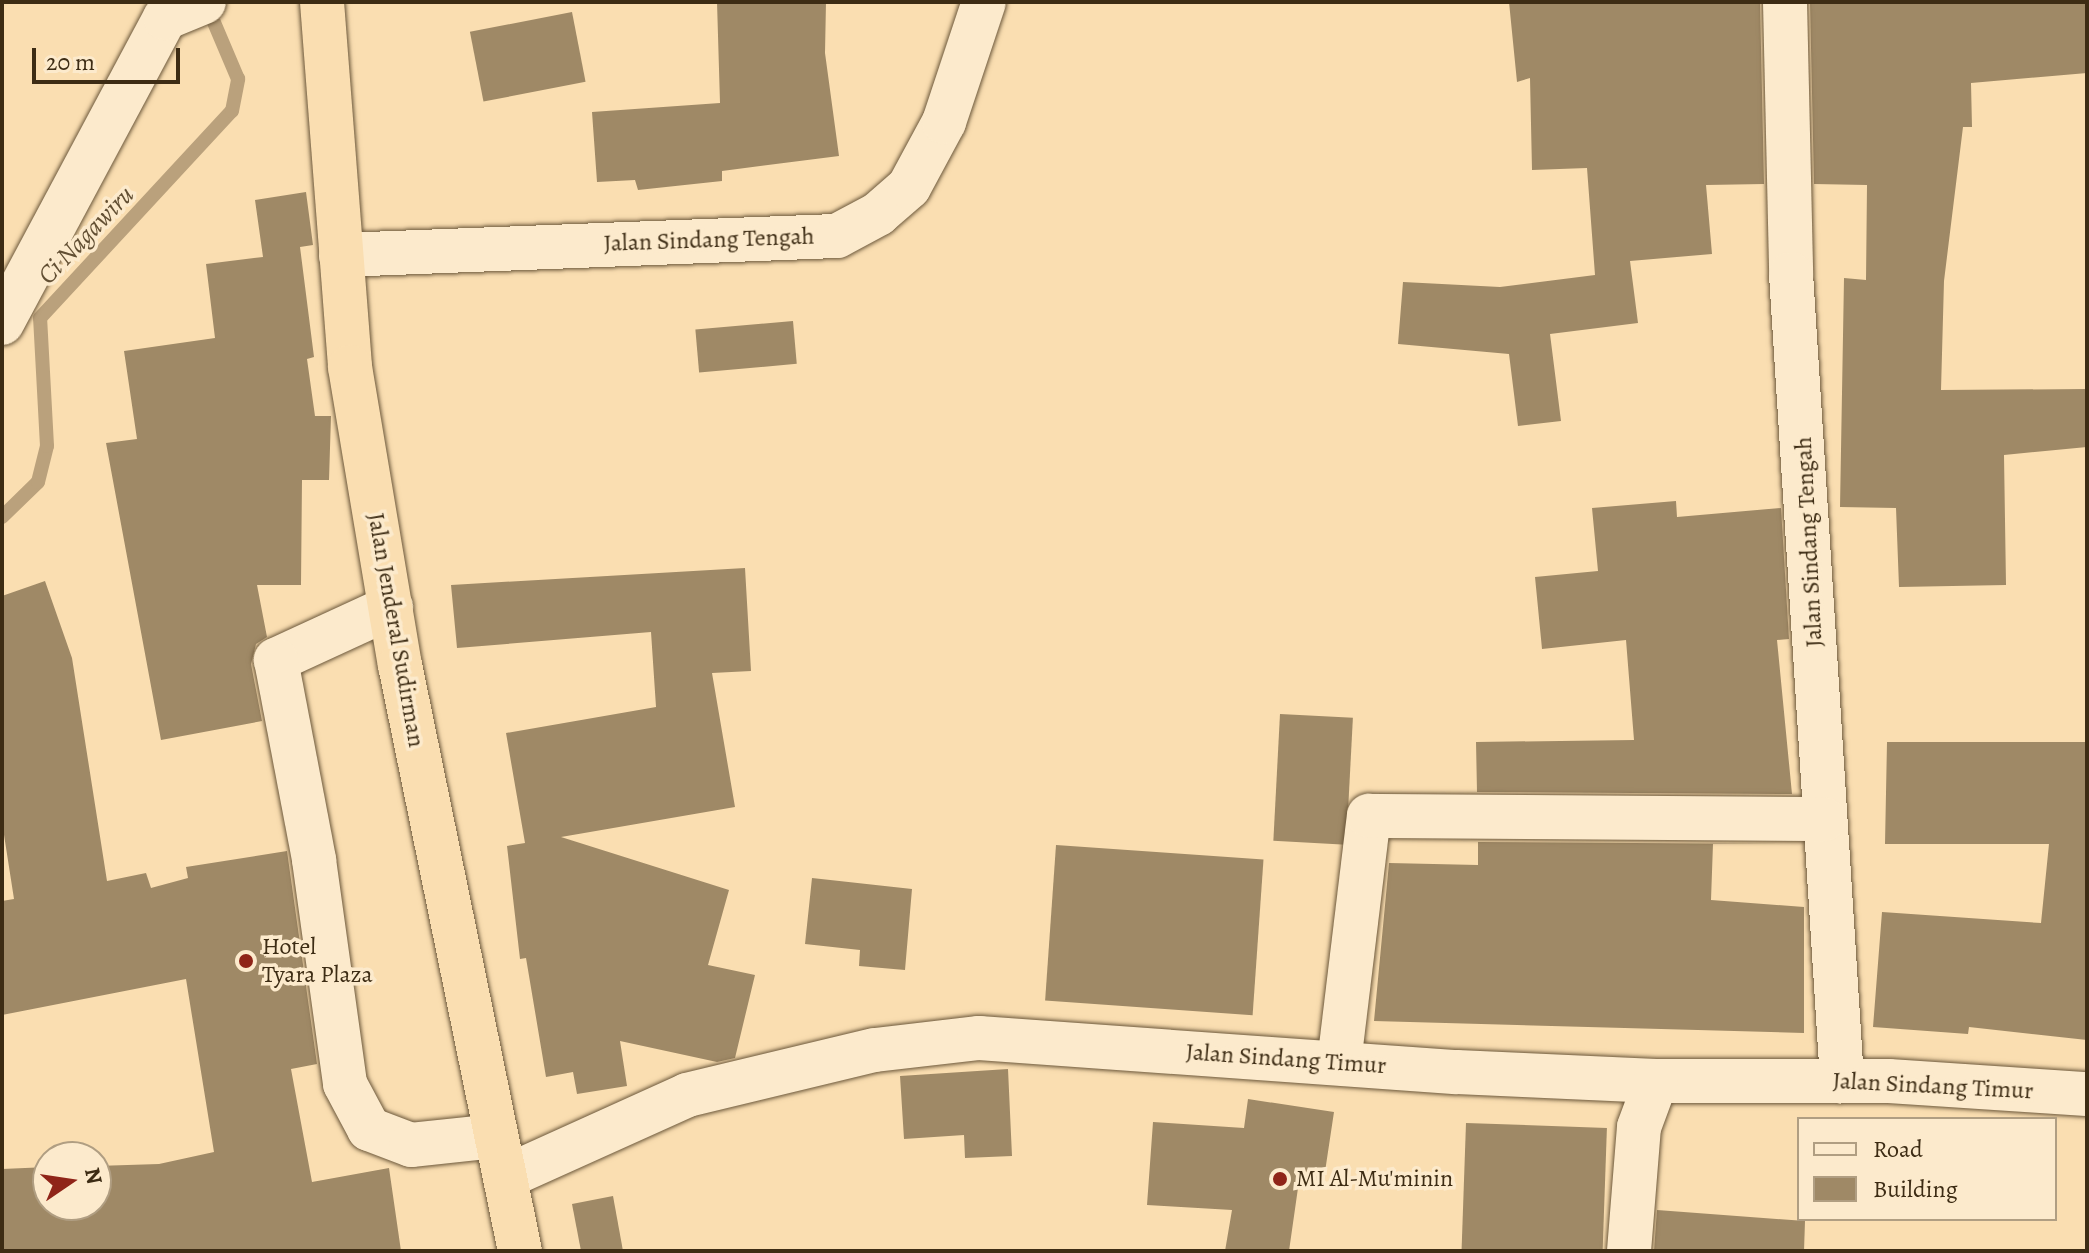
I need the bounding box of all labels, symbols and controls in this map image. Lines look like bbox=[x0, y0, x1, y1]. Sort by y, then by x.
scale bar bbox=[36, 32, 184, 82]
text: 20 m bbox=[46, 46, 95, 78]
water label: Ci Nagawiru bbox=[32, 179, 140, 291]
street label: Jalan Sindang Tengah bbox=[603, 222, 815, 258]
street label: Jalan Sindang Tengah bbox=[1789, 436, 1829, 648]
street label: Jalan Jenderal Sudirman bbox=[361, 511, 431, 749]
place label: Hotel Tyara Plaza bbox=[262, 933, 373, 989]
marker: Hotel Tyara Plaza bbox=[237, 952, 255, 970]
street label: Jalan Sindang Timur bbox=[1185, 1038, 1387, 1080]
street label: Jalan Sindang Timur bbox=[1832, 1066, 2034, 1106]
legend bbox=[1797, 1117, 2057, 1221]
text: Road bbox=[1873, 1133, 1923, 1165]
north arrow bbox=[32, 1141, 112, 1221]
text: N bbox=[77, 1165, 110, 1187]
place label: MI Al-Mu'minin bbox=[1296, 1165, 1453, 1193]
marker: MI Al-Mu'minin bbox=[1271, 1170, 1289, 1188]
text: Building bbox=[1873, 1173, 1958, 1205]

